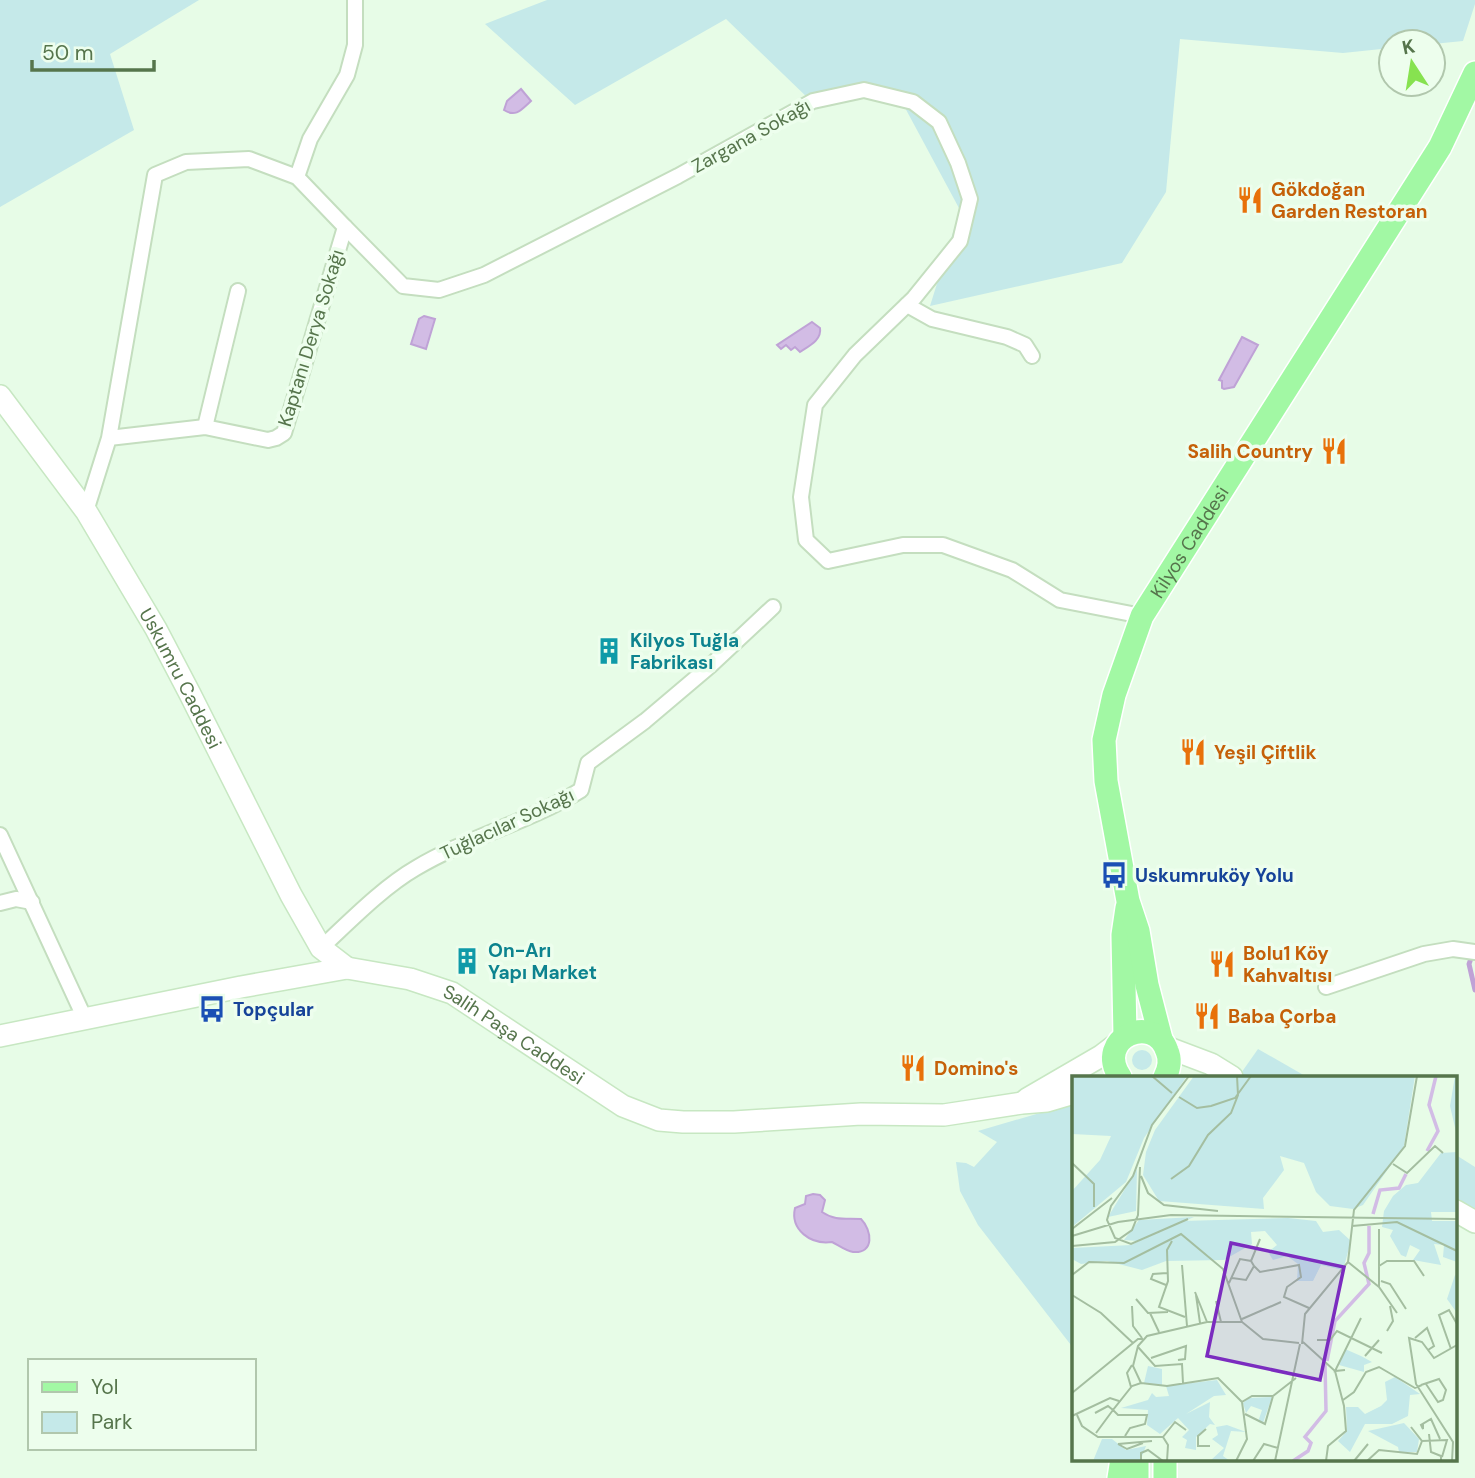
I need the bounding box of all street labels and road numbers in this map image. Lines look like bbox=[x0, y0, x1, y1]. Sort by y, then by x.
street label: Zargana Sokağı bbox=[687, 93, 815, 179]
street label: Kaptanı Derya Sokağı bbox=[272, 246, 350, 430]
street label: Kilyos Caddesi bbox=[1144, 481, 1234, 603]
street label: Uskumru Caddesi bbox=[134, 603, 228, 753]
street label: Tuğlacılar Sokağı bbox=[436, 782, 578, 866]
street label: Salih Paşa Caddesi bbox=[440, 979, 590, 1090]

